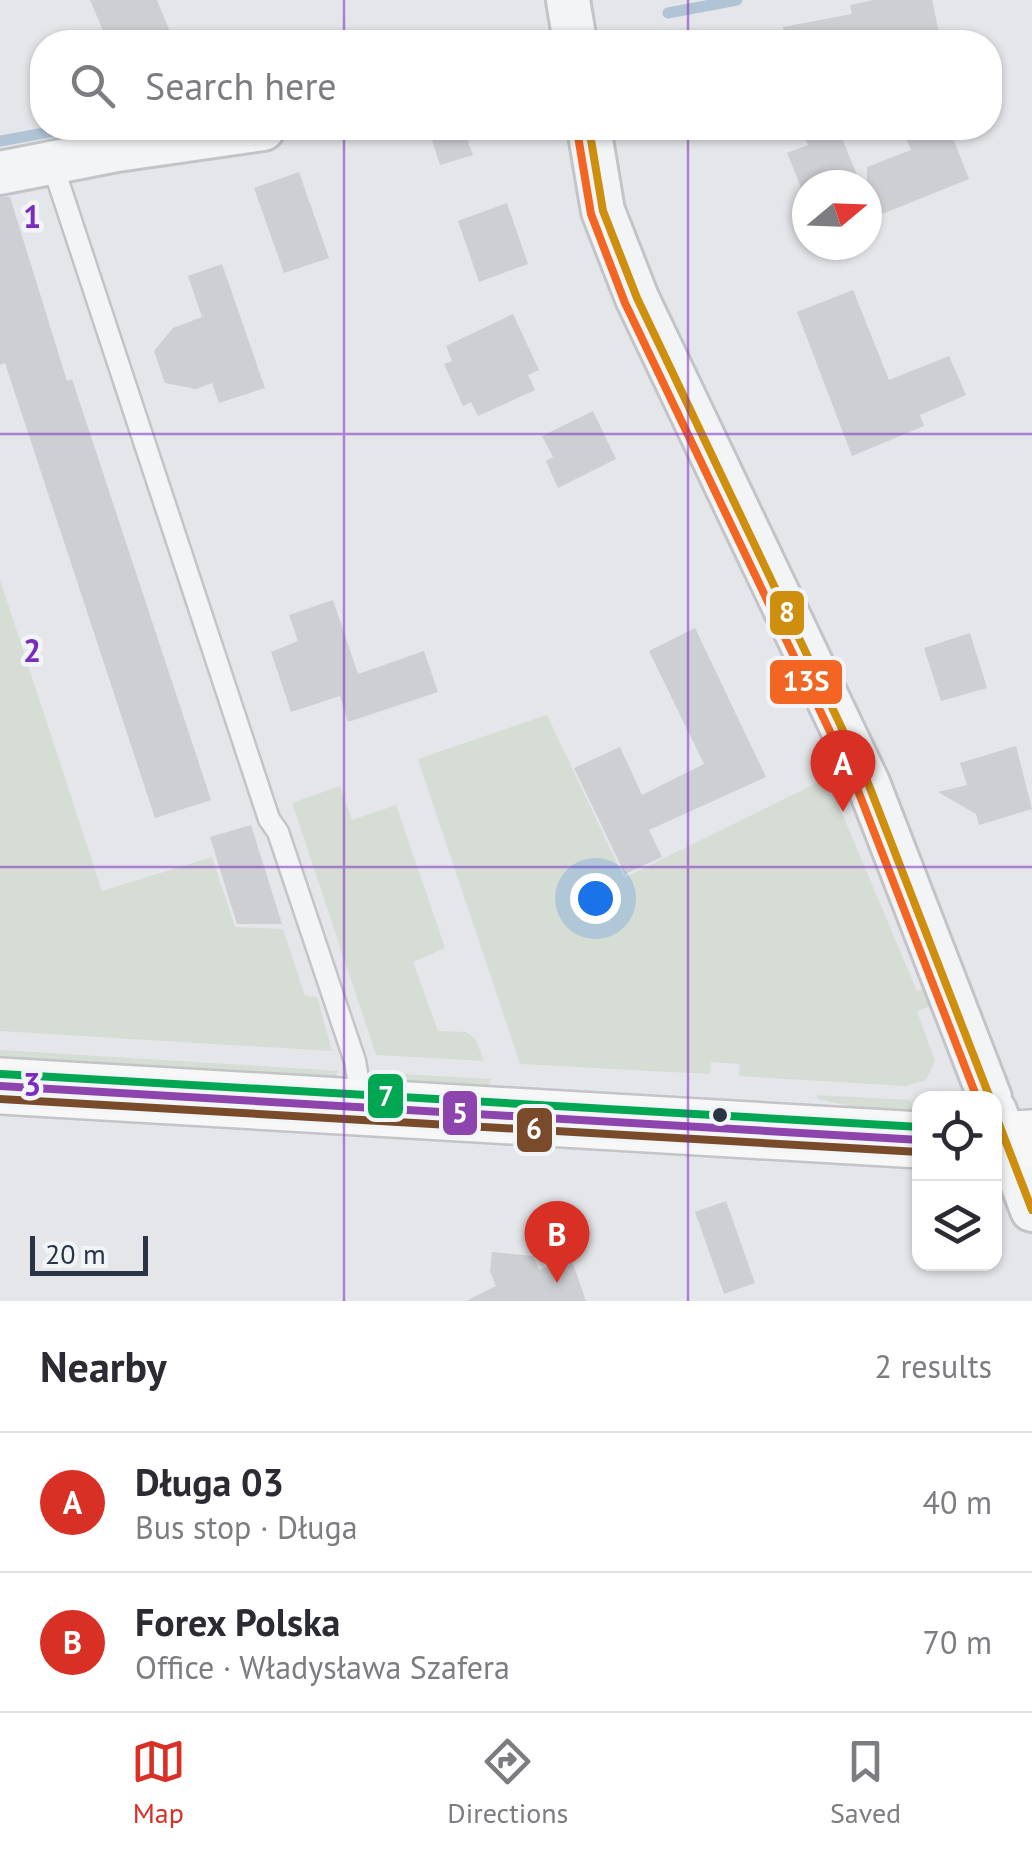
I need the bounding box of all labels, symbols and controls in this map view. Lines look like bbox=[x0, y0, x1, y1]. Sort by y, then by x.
search box bbox=[30, 30, 1002, 140]
icon: search bbox=[65, 58, 120, 113]
text: Search here bbox=[145, 61, 337, 110]
north arrow bbox=[792, 170, 882, 260]
text: 1 bbox=[23, 195, 41, 237]
line badge: 8 bbox=[768, 589, 806, 637]
text: 8 bbox=[779, 593, 795, 630]
text: 2 bbox=[23, 629, 41, 671]
line badge: 13S bbox=[768, 658, 844, 706]
text: 13S bbox=[783, 662, 829, 699]
pin: A bbox=[810, 730, 876, 812]
your location bbox=[570, 873, 621, 924]
text: 3 bbox=[23, 1063, 41, 1105]
line badge: 7 bbox=[366, 1072, 405, 1120]
text: 7 bbox=[378, 1077, 394, 1114]
line badge: 5 bbox=[441, 1089, 479, 1137]
map controls bbox=[912, 1091, 1002, 1271]
button: locate bbox=[912, 1091, 1002, 1181]
text: 5 bbox=[452, 1094, 468, 1131]
unlabelled marker bbox=[710, 1105, 730, 1125]
line badge: 6 bbox=[515, 1106, 554, 1154]
text: 6 bbox=[526, 1110, 542, 1147]
button: layers bbox=[912, 1181, 1002, 1271]
pin: B bbox=[524, 1200, 590, 1283]
scale bar bbox=[30, 1231, 148, 1276]
text: 20 m bbox=[45, 1235, 106, 1272]
text: Nearby bbox=[40, 1339, 167, 1394]
text: 2 results bbox=[874, 1345, 992, 1387]
text: Długa 03 bbox=[135, 1457, 284, 1506]
text: A bbox=[63, 1481, 82, 1523]
text: 40 m bbox=[923, 1481, 992, 1523]
text: Bus stop · Długa bbox=[135, 1506, 358, 1548]
text: Forex Polska bbox=[135, 1597, 340, 1646]
text: B bbox=[63, 1621, 82, 1663]
text: 70 m bbox=[923, 1621, 992, 1663]
text: Office · Władysława Szafera bbox=[135, 1646, 510, 1688]
tab: Map bbox=[131, 1734, 186, 1831]
tab: Directions bbox=[447, 1734, 568, 1831]
tab: Saved bbox=[830, 1734, 901, 1831]

